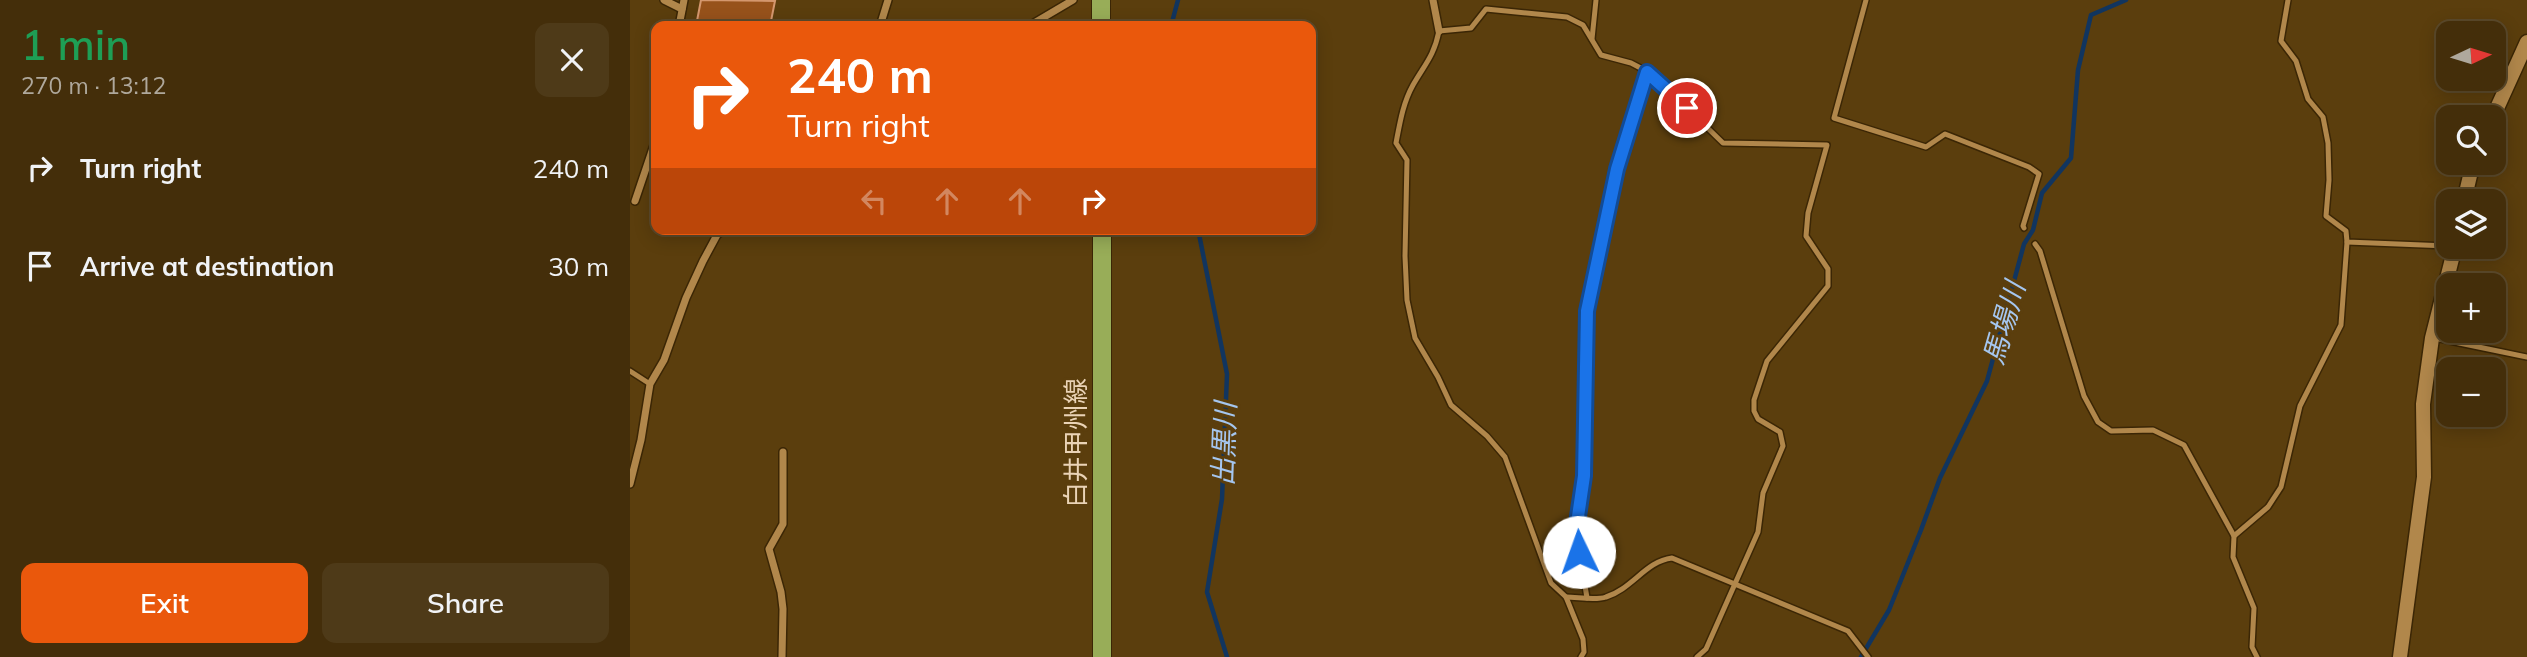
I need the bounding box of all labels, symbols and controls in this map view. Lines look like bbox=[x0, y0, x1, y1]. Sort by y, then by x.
text: 1 min bbox=[21, 18, 130, 71]
north arrow bbox=[2436, 21, 2506, 91]
map controls bbox=[2436, 21, 2506, 427]
button: close bbox=[535, 23, 609, 97]
text: 240 m bbox=[787, 44, 933, 105]
icon: right bbox=[672, 49, 763, 140]
text: 270 m · 13:12 bbox=[21, 71, 166, 100]
pin bbox=[1657, 78, 1717, 138]
icon: arrive bbox=[1668, 89, 1706, 127]
text: Turn right bbox=[787, 105, 930, 145]
button: search bbox=[2436, 105, 2506, 175]
icon: right bbox=[21, 149, 59, 187]
text: Turn right bbox=[80, 152, 201, 185]
text: 240 m bbox=[533, 152, 609, 185]
icon: left bbox=[855, 182, 893, 220]
icon: ahead bbox=[928, 182, 966, 220]
icon: ahead bbox=[1001, 182, 1039, 220]
icon: right bbox=[1074, 182, 1112, 220]
button: layers bbox=[2436, 189, 2506, 259]
icon: arrive bbox=[21, 247, 59, 285]
text: Arrive at destination bbox=[80, 250, 335, 283]
text: 30 m bbox=[548, 250, 609, 283]
button: + bbox=[2436, 273, 2506, 343]
water label: 馬場川 bbox=[1975, 275, 2033, 368]
button: − bbox=[2436, 357, 2506, 427]
street label: 白井甲州線 bbox=[1059, 378, 1092, 508]
water label: 出黒川 bbox=[1205, 398, 1243, 487]
position arrow bbox=[1542, 515, 1616, 589]
button: Exit bbox=[21, 563, 308, 643]
button: Share bbox=[322, 563, 609, 643]

